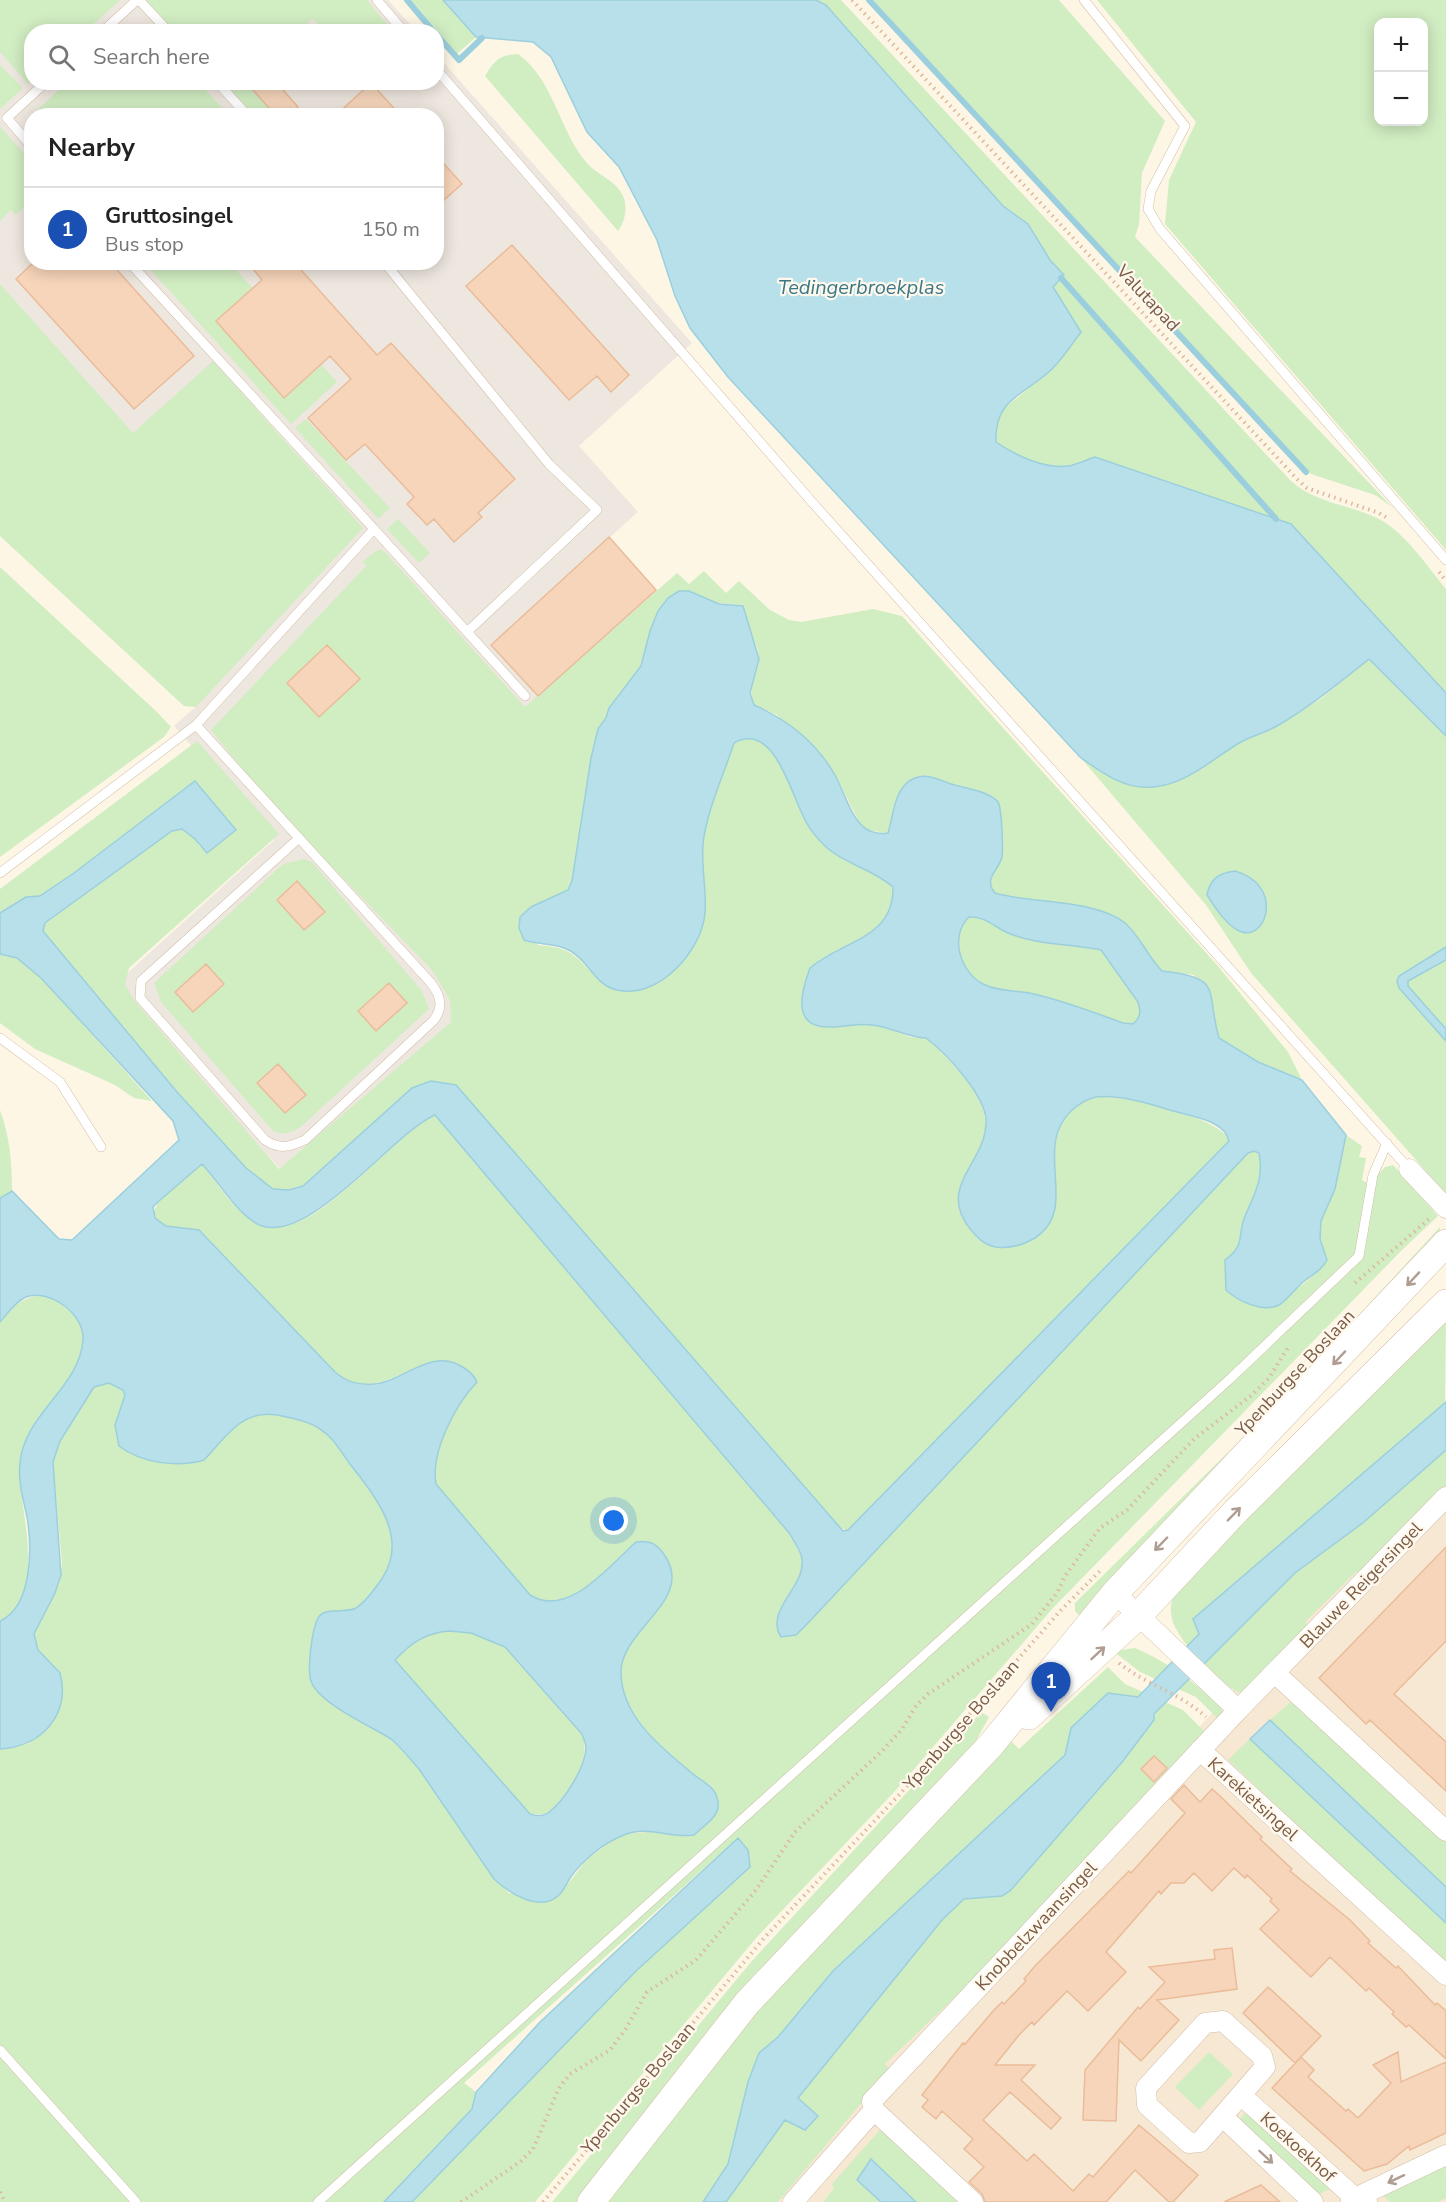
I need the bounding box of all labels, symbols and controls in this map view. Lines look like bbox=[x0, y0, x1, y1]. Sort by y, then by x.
map controls bbox=[1374, 18, 1428, 126]
button: + bbox=[1374, 18, 1428, 72]
search box bbox=[24, 24, 444, 90]
icon: search bbox=[45, 41, 78, 74]
text: Search here bbox=[93, 42, 210, 72]
button: − bbox=[1374, 72, 1428, 126]
text: Nearby bbox=[48, 130, 135, 165]
text: Gruttosingel bbox=[105, 201, 233, 231]
text: 1 bbox=[62, 216, 74, 243]
text: 150 m bbox=[362, 216, 420, 243]
text: Bus stop bbox=[105, 231, 184, 258]
street label: Valutapad bbox=[1110, 259, 1185, 336]
water label: Tedingerbroekplas bbox=[778, 274, 944, 301]
one-way arrow bbox=[1406, 1271, 1420, 1286]
street label: Ypenburgse Boslaan bbox=[1229, 1304, 1360, 1442]
one-way arrow bbox=[1332, 1350, 1347, 1365]
your location bbox=[599, 1506, 628, 1535]
one-way arrow bbox=[1227, 1506, 1241, 1521]
street label: Blauwe Reigersingel bbox=[1294, 1516, 1428, 1653]
one-way arrow bbox=[1154, 1537, 1169, 1552]
one-way arrow bbox=[1090, 1646, 1105, 1660]
street label: Ypenburgse Boslaan bbox=[897, 1655, 1024, 1796]
pin: 1 bbox=[1032, 1662, 1070, 1712]
street label: Karekietsingel bbox=[1203, 1752, 1304, 1847]
street label: Knobbelzwaansingel bbox=[970, 1856, 1103, 1996]
street label: Ypenburgse Boslaan bbox=[575, 2017, 700, 2160]
street label: Koekoekhof bbox=[1255, 2107, 1342, 2188]
one-way arrow bbox=[1258, 2150, 1273, 2164]
one-way arrow bbox=[1388, 2173, 1406, 2185]

